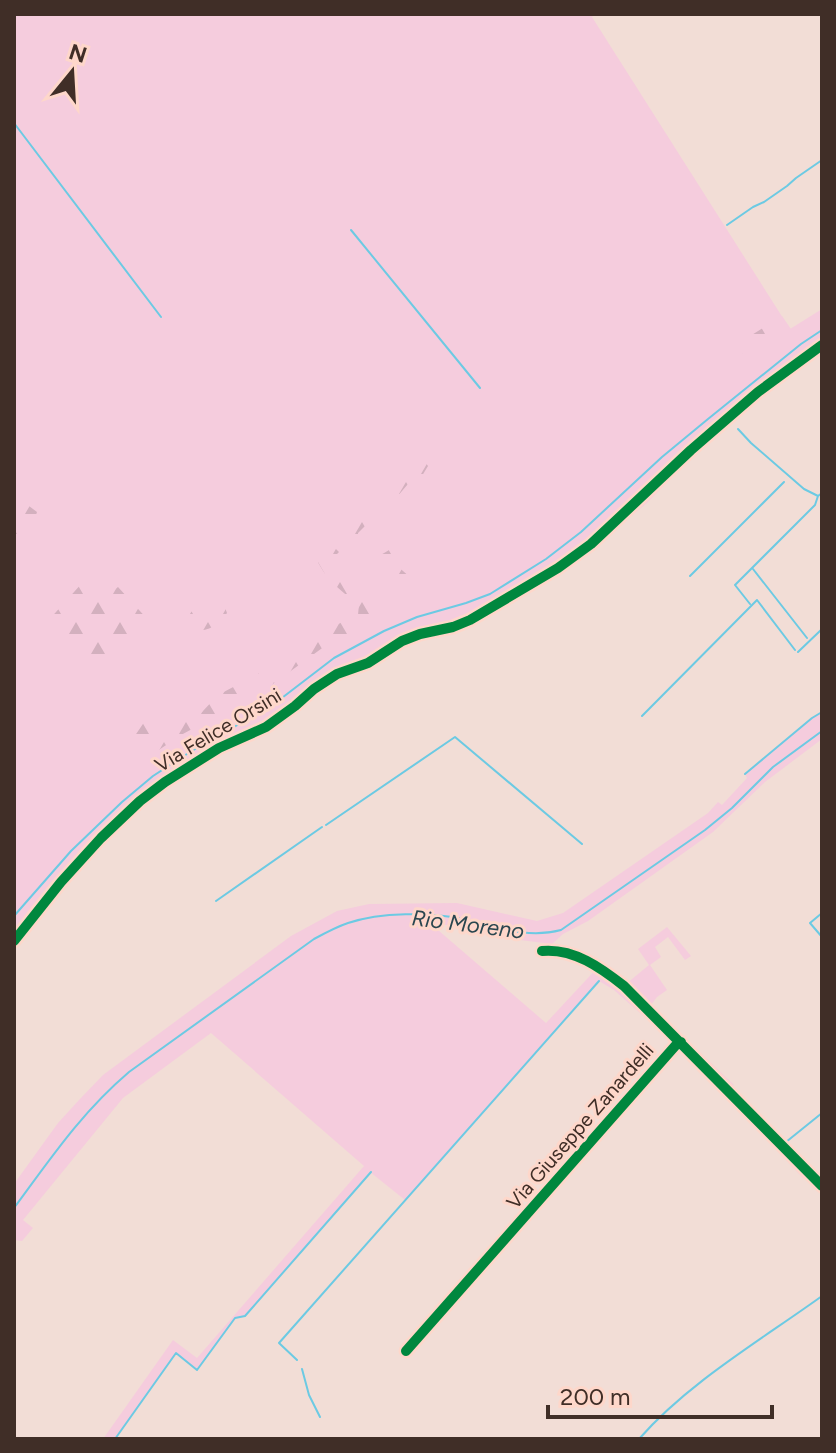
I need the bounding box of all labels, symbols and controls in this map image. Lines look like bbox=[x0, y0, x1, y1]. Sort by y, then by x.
north arrow bbox=[32, 32, 112, 112]
text: N bbox=[66, 38, 90, 69]
street label: Via Felice Orsini bbox=[150, 683, 286, 777]
water label: Rio Moreno bbox=[410, 904, 526, 945]
street label: Via Giuseppe Zanardelli bbox=[502, 1038, 658, 1214]
scale bar bbox=[548, 1369, 772, 1419]
text: 200 m bbox=[560, 1382, 631, 1411]

